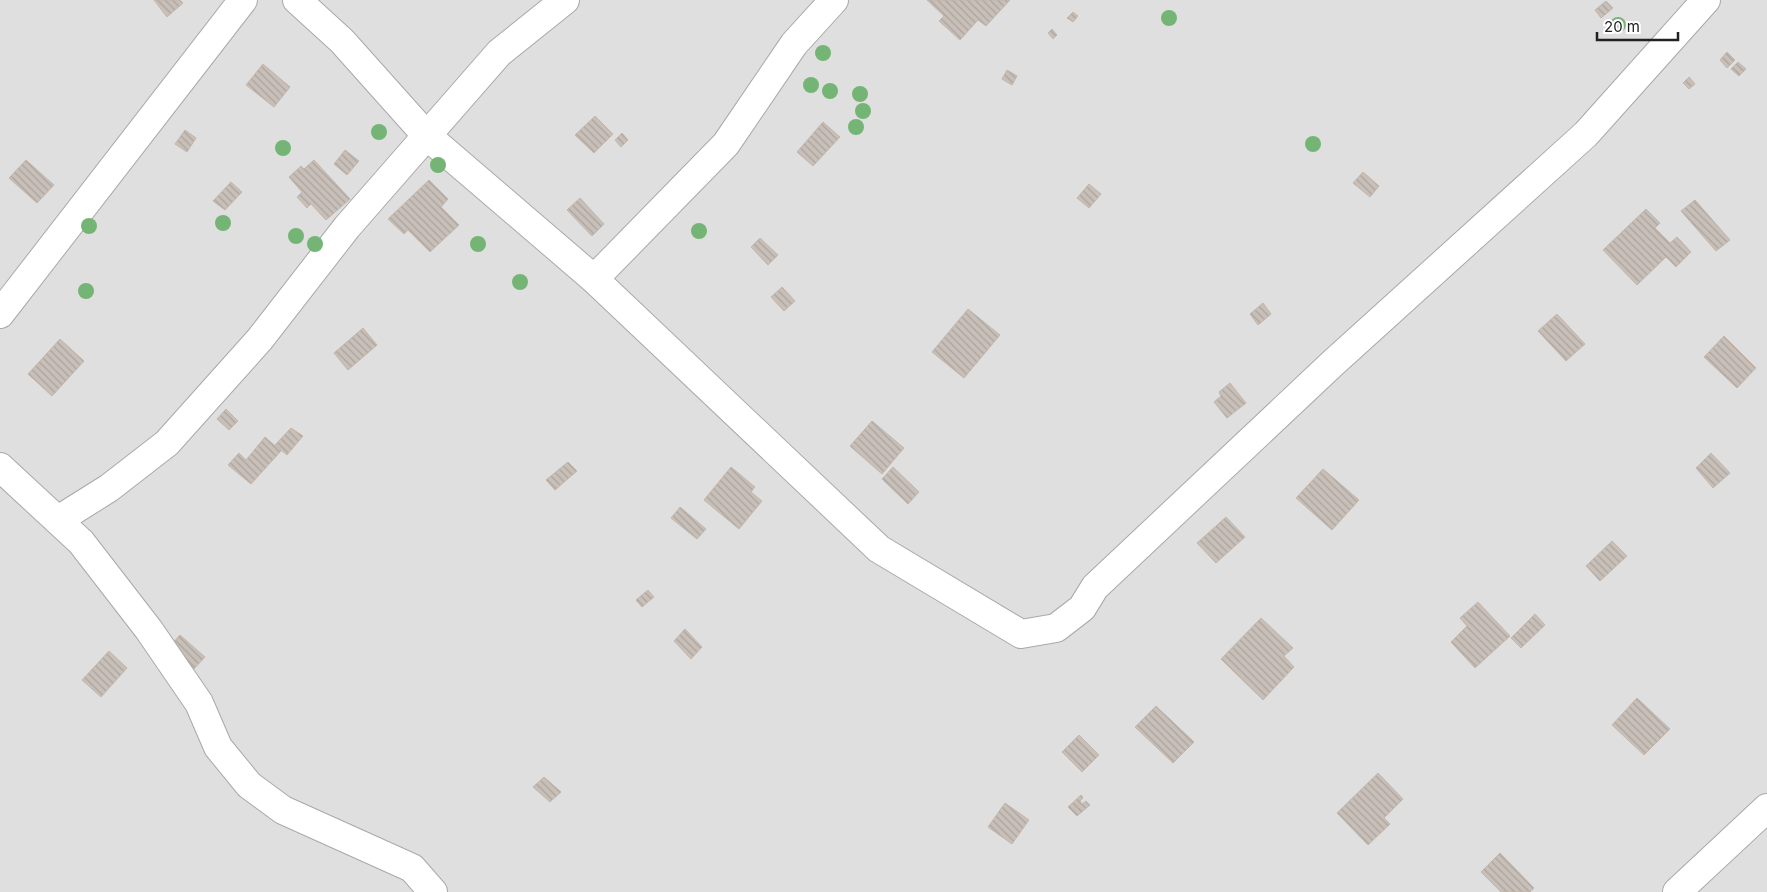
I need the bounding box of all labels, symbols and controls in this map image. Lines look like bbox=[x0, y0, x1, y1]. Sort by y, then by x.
scale bar bbox=[1597, 10, 1678, 42]
text: 20 m bbox=[1604, 17, 1640, 36]

